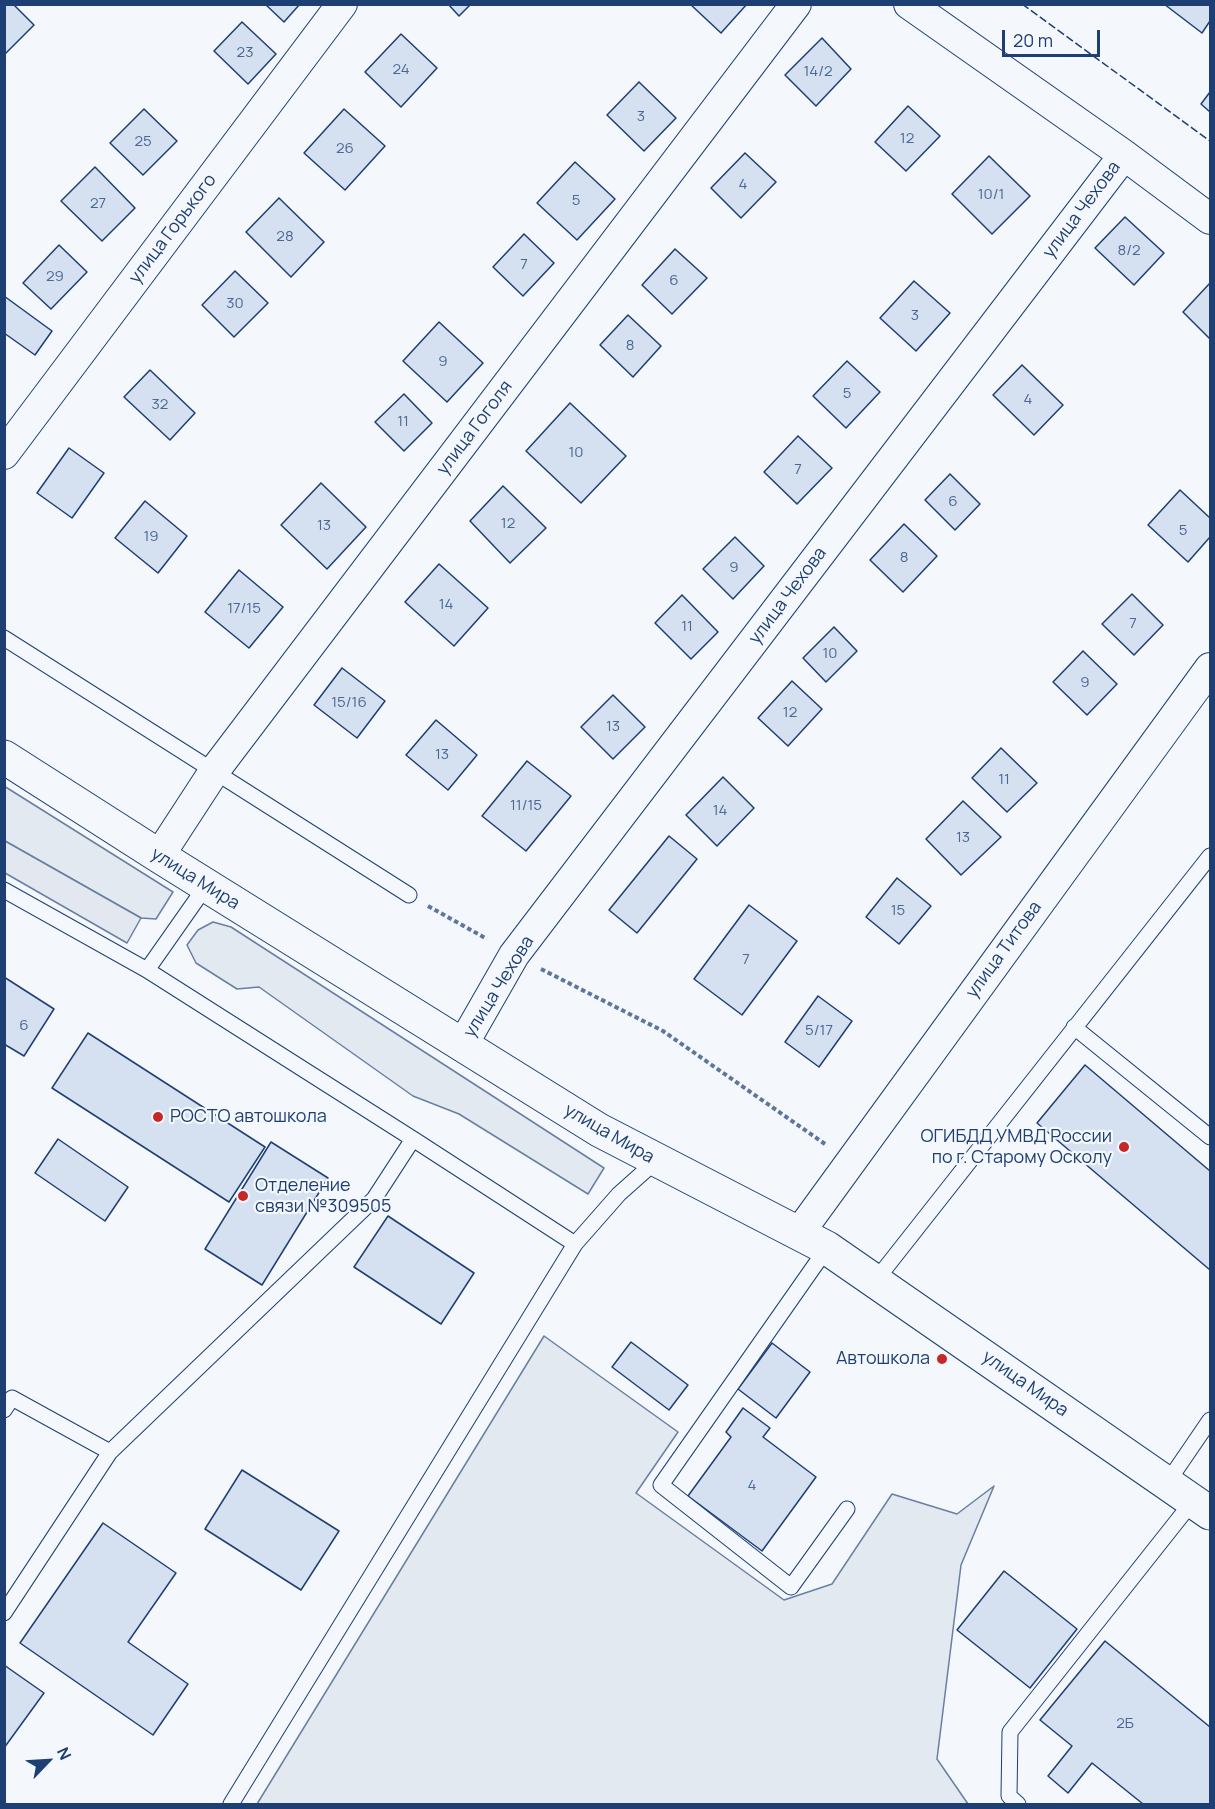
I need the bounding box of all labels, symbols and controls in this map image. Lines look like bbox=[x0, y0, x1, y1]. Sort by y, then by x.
scale bar bbox=[1005, 18, 1102, 56]
text: 20 m bbox=[1013, 28, 1053, 52]
house number: 23 bbox=[237, 44, 253, 62]
house number: 24 bbox=[392, 61, 410, 79]
house number: 14/2 bbox=[803, 63, 833, 81]
house number: 3 bbox=[637, 108, 645, 126]
house number: 12 bbox=[900, 130, 914, 148]
house number: 25 bbox=[134, 133, 152, 151]
house number: 26 bbox=[336, 140, 354, 158]
street label: улица Чехова bbox=[1039, 157, 1125, 263]
street label: улица Горького bbox=[125, 170, 221, 288]
house number: 4 bbox=[739, 176, 747, 194]
house number: 10/1 bbox=[978, 186, 1004, 204]
house number: 5 bbox=[572, 192, 580, 210]
house number: 27 bbox=[90, 195, 106, 213]
house number: 28 bbox=[276, 228, 294, 246]
house number: 8/2 bbox=[1117, 242, 1141, 260]
house number: 7 bbox=[520, 256, 528, 274]
house number: 29 bbox=[46, 268, 64, 286]
house number: 6 bbox=[669, 272, 679, 290]
house number: 30 bbox=[226, 295, 244, 313]
house number: 3 bbox=[911, 307, 919, 325]
house number: 8 bbox=[626, 337, 634, 355]
house number: 9 bbox=[438, 353, 448, 371]
street label: улица Гоголя bbox=[433, 377, 517, 479]
house number: 5 bbox=[843, 385, 851, 403]
house number: 4 bbox=[1024, 391, 1032, 409]
house number: 32 bbox=[152, 396, 168, 414]
house number: 11 bbox=[397, 413, 409, 431]
house number: 10 bbox=[569, 444, 583, 462]
house number: 7 bbox=[794, 461, 802, 479]
house number: 6 bbox=[948, 493, 958, 511]
house number: 12 bbox=[501, 515, 515, 533]
house number: 13 bbox=[317, 517, 331, 535]
house number: 5 bbox=[1179, 522, 1187, 540]
house number: 19 bbox=[143, 528, 159, 546]
street label: улица Чехова bbox=[745, 543, 831, 649]
house number: 8 bbox=[900, 549, 908, 567]
house number: 9 bbox=[729, 559, 739, 577]
house number: 14 bbox=[439, 596, 453, 614]
house number: 17/15 bbox=[227, 600, 261, 618]
house number: 7 bbox=[1129, 615, 1137, 633]
house number: 11 bbox=[681, 618, 693, 636]
house number: 10 bbox=[823, 645, 837, 663]
house number: 9 bbox=[1080, 674, 1090, 692]
house number: 15/16 bbox=[331, 694, 367, 712]
house number: 12 bbox=[783, 704, 797, 722]
house number: 13 bbox=[606, 718, 620, 736]
house number: 13 bbox=[435, 746, 449, 764]
house number: 11 bbox=[998, 771, 1010, 789]
house number: 11/15 bbox=[510, 797, 542, 815]
house number: 14 bbox=[713, 802, 727, 820]
house number: 13 bbox=[956, 829, 970, 847]
street label: улица Мира bbox=[147, 843, 243, 915]
street label: улица Титова bbox=[962, 897, 1046, 1003]
house number: 15 bbox=[891, 902, 905, 920]
street label: улица Чехова bbox=[459, 932, 539, 1042]
house number: 7 bbox=[742, 951, 750, 969]
house number: 6 bbox=[19, 1017, 29, 1035]
house number: 5/17 bbox=[805, 1022, 833, 1040]
street label: улица Мира bbox=[560, 1100, 658, 1168]
place label: РОСТО автошкола bbox=[170, 1106, 327, 1128]
marker: РОСТО автошкола bbox=[151, 1110, 165, 1124]
place label: ОГИБДД УМВД России по г. Старому Осколу bbox=[921, 1126, 1112, 1168]
marker: ОГИБДД УМВД России по г. Старому Осколу bbox=[1117, 1140, 1131, 1154]
place label: Отделение связи №309505 bbox=[255, 1175, 391, 1218]
marker: Отделение связи №309505 bbox=[236, 1189, 250, 1203]
street label: улица Мира bbox=[978, 1346, 1072, 1422]
place label: Автошкола bbox=[836, 1348, 930, 1370]
marker: Автошкола bbox=[935, 1352, 949, 1366]
house number: 4 bbox=[748, 1477, 756, 1495]
house number: 2Б bbox=[1116, 1715, 1134, 1733]
north arrow bbox=[18, 1731, 78, 1791]
text: N bbox=[52, 1744, 77, 1763]

